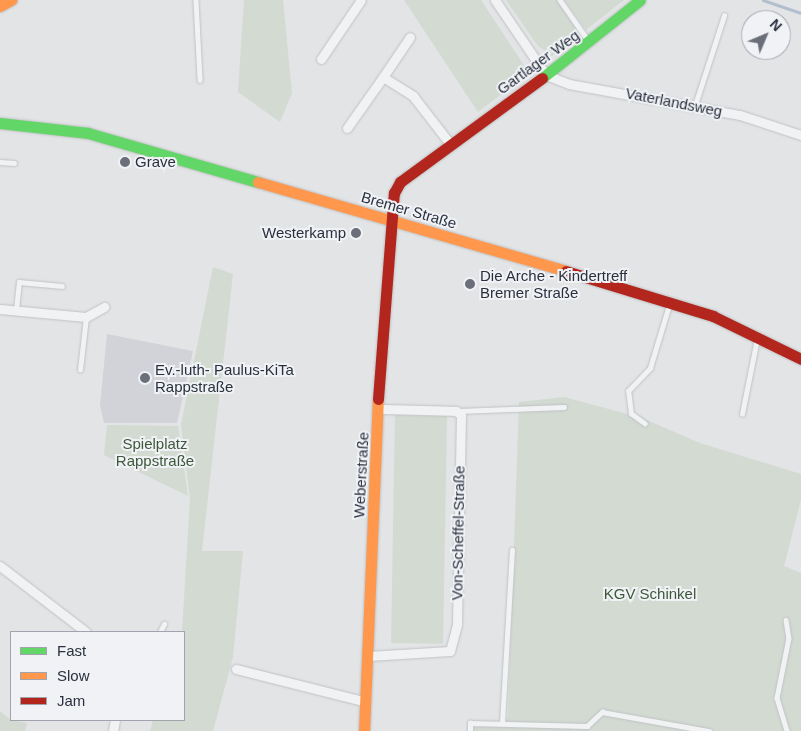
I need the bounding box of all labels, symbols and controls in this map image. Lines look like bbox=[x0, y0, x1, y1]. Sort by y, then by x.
north arrow bbox=[741, 10, 791, 60]
text: N bbox=[767, 16, 785, 34]
street label: Gartlager Weg bbox=[493, 26, 583, 98]
street label: Vaterlandsweg bbox=[624, 84, 724, 120]
place label: Grave bbox=[135, 153, 176, 171]
marker: Grave bbox=[119, 156, 131, 168]
street label: Bremer Straße bbox=[359, 188, 459, 232]
place label: Westerkamp bbox=[262, 224, 346, 242]
marker: Westerkamp bbox=[350, 227, 362, 239]
place label: Die Arche - Kindertreff Bremer Straße bbox=[480, 266, 628, 301]
marker: Die Arche - Kindertreff Bremer Straße bbox=[464, 278, 476, 290]
place label: Ev.-luth- Paulus-KiTa Rappstraße bbox=[155, 360, 294, 395]
marker: Ev.-luth- Paulus-KiTa Rappstraße bbox=[139, 372, 151, 384]
street label: Weberstraße bbox=[350, 431, 372, 519]
park label: Spielplatz Rappstraße bbox=[116, 434, 194, 469]
street label: Von-Scheffel-Straße bbox=[448, 465, 468, 601]
park label: KGV Schinkel bbox=[604, 585, 696, 603]
legend bbox=[10, 631, 185, 721]
text: Fast bbox=[57, 642, 86, 659]
text: Slow bbox=[57, 667, 90, 684]
text: Jam bbox=[57, 692, 85, 709]

